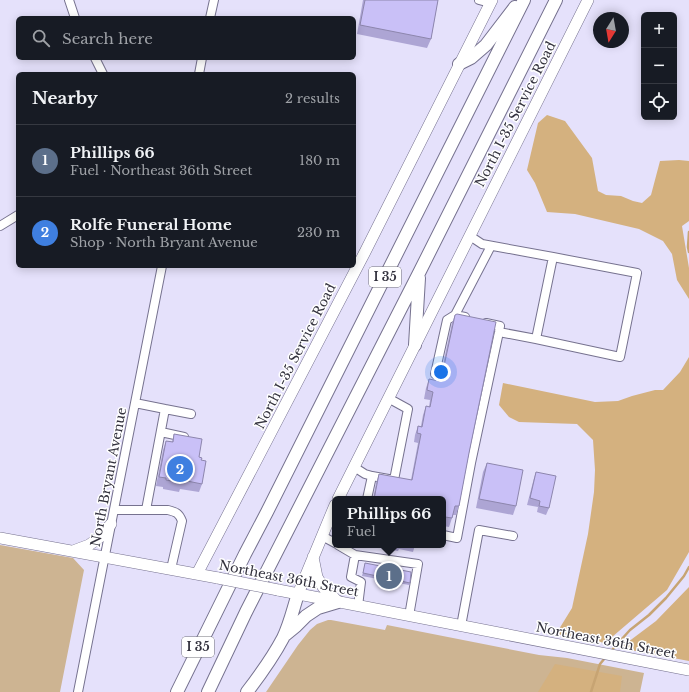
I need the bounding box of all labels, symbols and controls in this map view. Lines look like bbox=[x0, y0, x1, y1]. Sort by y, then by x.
north arrow bbox=[593, 12, 629, 48]
map controls bbox=[641, 12, 677, 120]
button: + bbox=[641, 12, 677, 48]
search box bbox=[16, 16, 356, 60]
icon: search bbox=[30, 27, 52, 49]
text: Search here bbox=[62, 29, 153, 48]
street label: North I-35 Service Road bbox=[471, 38, 560, 190]
button: − bbox=[641, 48, 677, 84]
button: locate bbox=[641, 84, 677, 120]
text: Nearby bbox=[32, 88, 98, 109]
text: 2 results bbox=[285, 90, 340, 107]
text: Phillips 66 bbox=[70, 143, 155, 162]
text: 1 bbox=[42, 152, 48, 169]
text: 180 m bbox=[299, 152, 340, 169]
text: Fuel · Northeast 36th Street bbox=[70, 162, 252, 179]
text: Rolfe Funeral Home bbox=[70, 215, 232, 234]
text: 2 bbox=[41, 224, 49, 241]
text: 230 m bbox=[297, 224, 340, 241]
text: Shop · North Bryant Avenue bbox=[70, 234, 258, 251]
road number: I 35 bbox=[369, 267, 401, 287]
street label: North I-35 Service Road bbox=[251, 280, 340, 432]
your location bbox=[431, 362, 451, 382]
street label: North Bryant Avenue bbox=[87, 406, 130, 548]
pin: 2 bbox=[167, 454, 193, 484]
popup bbox=[332, 496, 446, 548]
text: Phillips 66 bbox=[347, 504, 431, 523]
text: Fuel bbox=[347, 523, 376, 540]
street label: Northeast 36th Street bbox=[218, 557, 360, 600]
pin: 1 bbox=[376, 561, 402, 591]
street label: Northeast 36th Street bbox=[535, 619, 677, 662]
road number: I 35 bbox=[182, 637, 214, 657]

